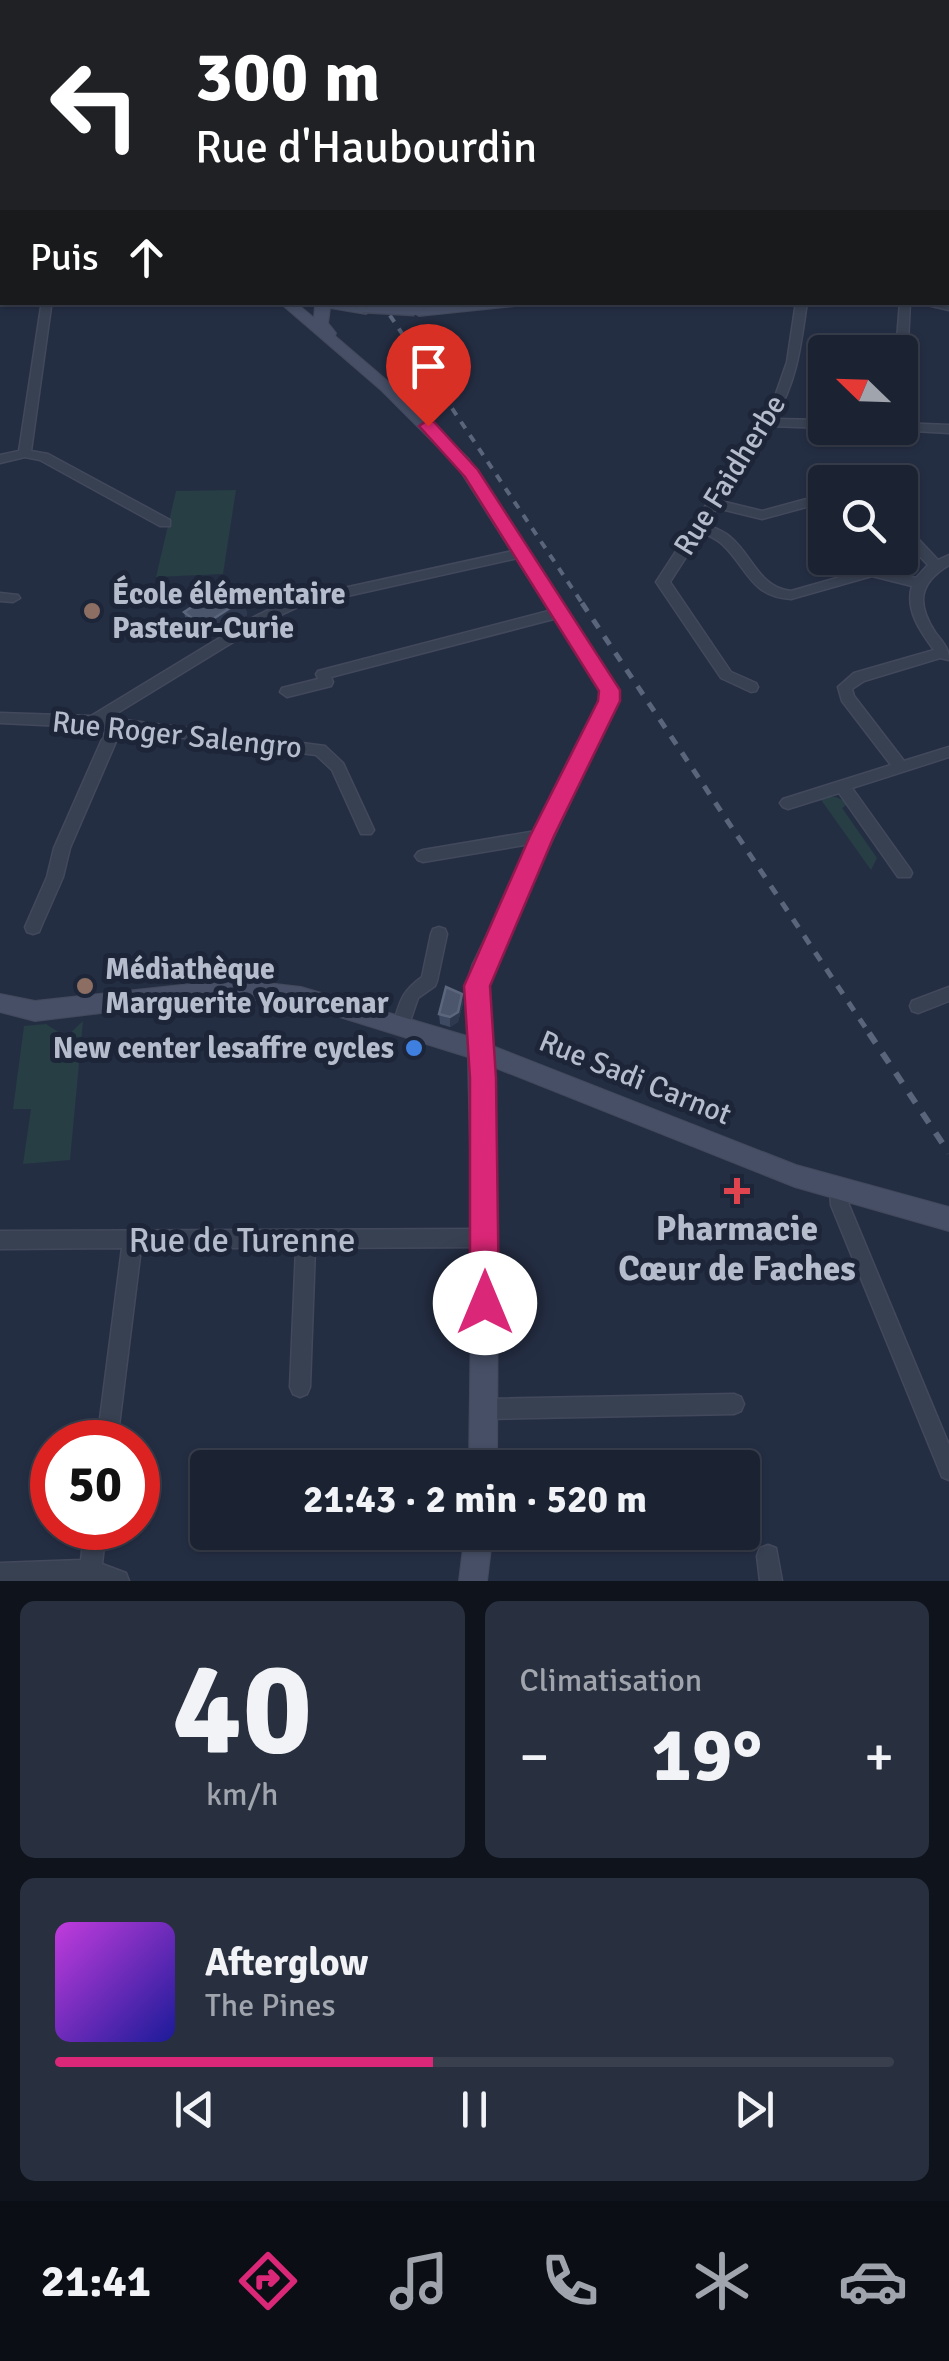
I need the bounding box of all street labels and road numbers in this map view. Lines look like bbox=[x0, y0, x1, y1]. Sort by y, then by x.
street label: Rue Faidherbe bbox=[666, 388, 794, 562]
street label: Rue Roger Salengro bbox=[50, 703, 304, 767]
street label: Rue Sadi Carnot bbox=[534, 1023, 736, 1133]
street label: Rue de Turenne bbox=[128, 1219, 356, 1262]

